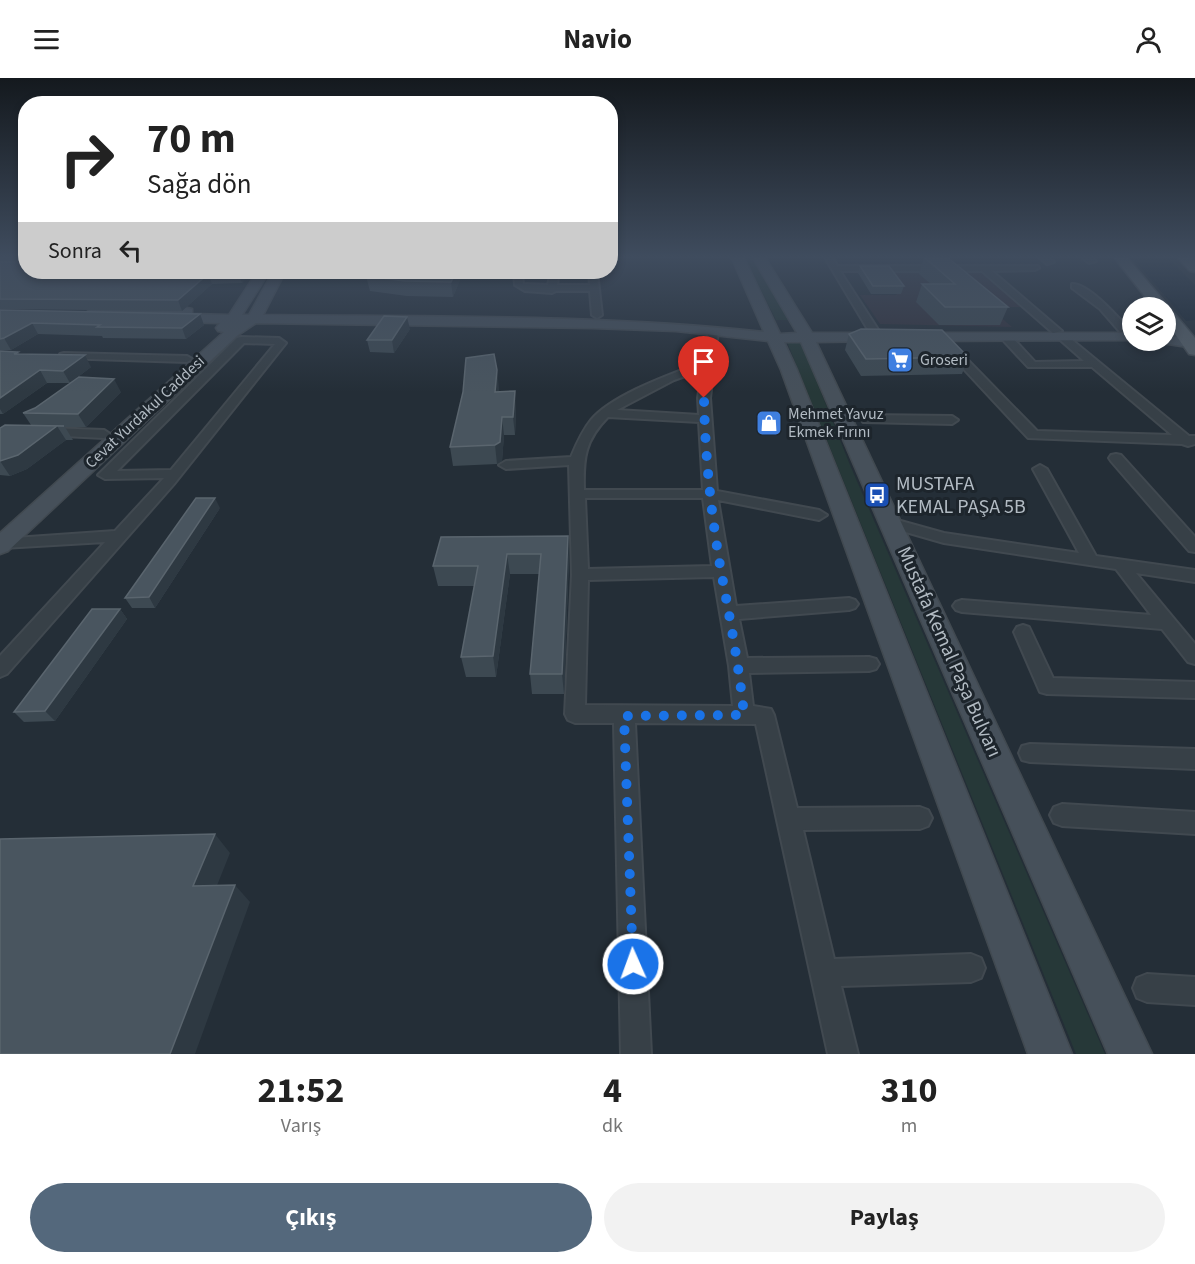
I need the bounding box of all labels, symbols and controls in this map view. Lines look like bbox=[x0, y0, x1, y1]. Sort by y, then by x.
text: Navio bbox=[563, 20, 632, 59]
icon: menu bbox=[30, 23, 63, 56]
icon: person bbox=[1132, 23, 1165, 56]
text: 70 m bbox=[147, 109, 236, 169]
icon: right bbox=[48, 120, 126, 198]
text: Sağa dön bbox=[147, 165, 252, 204]
icon: left bbox=[114, 234, 147, 267]
text: Sonra bbox=[48, 235, 102, 267]
map controls bbox=[1122, 297, 1176, 351]
button: layers bbox=[1122, 297, 1176, 351]
pin bbox=[678, 336, 729, 398]
icon: arrive bbox=[687, 345, 720, 378]
supermarket icon: Groseri bbox=[885, 345, 915, 375]
place label: Groseri bbox=[920, 349, 968, 371]
street label: Cevat Yurdakul Caddesi bbox=[80, 351, 210, 473]
place label: Mehmet Yavuz Ekmek Fırını bbox=[788, 403, 884, 443]
shop icon: Mehmet Yavuz Ekmek Fırını bbox=[754, 408, 784, 438]
place label: MUSTAFA KEMAL PAŞA 5B bbox=[896, 470, 1026, 521]
bus stop icon: MUSTAFA KEMAL PAŞA 5B bbox=[862, 480, 892, 510]
street label: Mustafa Kemal Paşa Bulvarı bbox=[890, 542, 1008, 762]
position arrow bbox=[601, 932, 665, 996]
text: 21:52 bbox=[258, 1065, 344, 1116]
text: 4 bbox=[603, 1065, 622, 1116]
text: 310 bbox=[880, 1065, 937, 1116]
text: Varış bbox=[281, 1112, 321, 1140]
text: dk bbox=[602, 1112, 623, 1140]
text: m bbox=[901, 1112, 917, 1140]
button: Çıkış bbox=[30, 1183, 592, 1252]
button: Paylaş bbox=[604, 1183, 1165, 1252]

